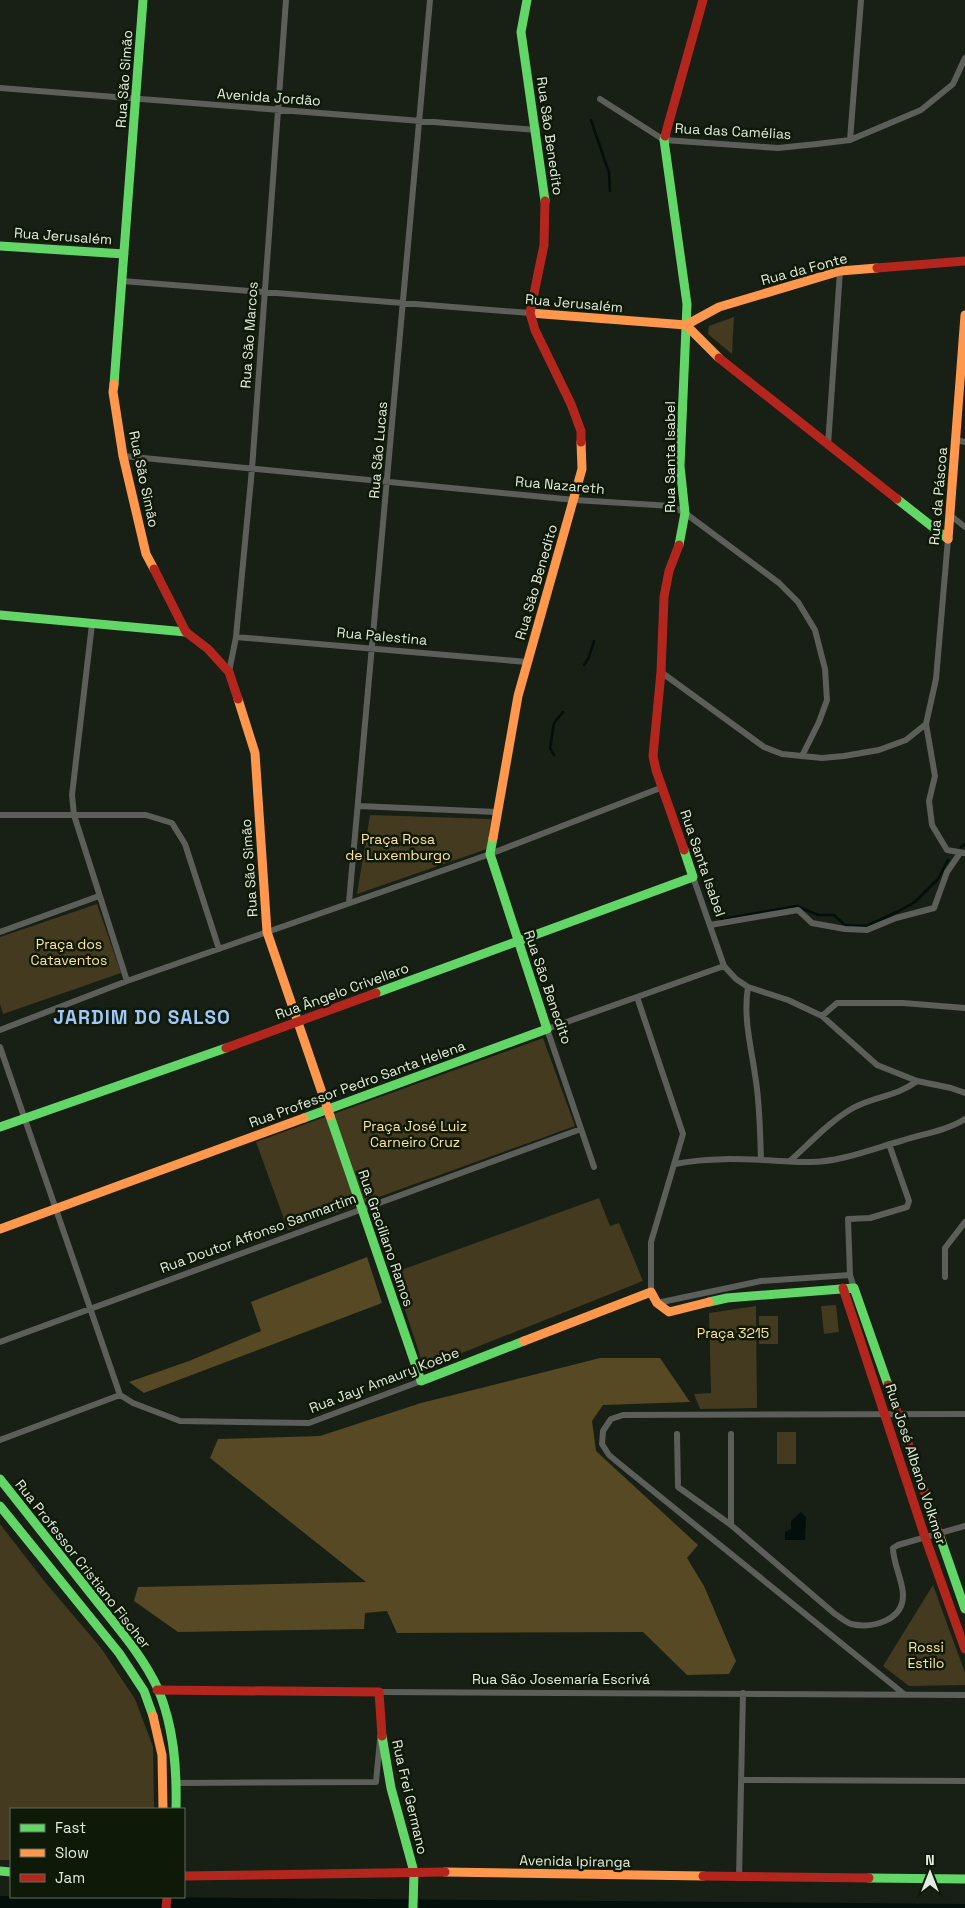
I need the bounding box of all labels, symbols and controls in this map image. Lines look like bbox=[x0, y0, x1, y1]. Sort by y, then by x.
street label: Rua São Simão bbox=[112, 29, 136, 129]
street label: Rua São Benedito bbox=[533, 76, 567, 196]
street label: Avenida Jordão bbox=[217, 84, 321, 110]
street label: Rua das Camélias bbox=[674, 119, 792, 143]
street label: Rua Jerusalém bbox=[13, 224, 113, 248]
street label: Rua da Fonte bbox=[759, 249, 849, 289]
street label: Rua São Marcos bbox=[236, 281, 262, 389]
street label: Rua Jerusalém bbox=[524, 290, 624, 316]
street label: Rua São Lucas bbox=[365, 401, 391, 499]
street label: Rua Santa Isabel bbox=[661, 401, 679, 513]
street label: Rua São Simão bbox=[125, 429, 163, 529]
street label: Rua da Páscoa bbox=[925, 446, 951, 546]
street label: Rua Nazareth bbox=[515, 472, 605, 498]
street label: Rua São Benedito bbox=[511, 522, 561, 642]
street label: Rua Palestina bbox=[336, 623, 428, 649]
street label: Rua Santa Isabel bbox=[676, 807, 730, 919]
street label: Rua São Simão bbox=[237, 818, 261, 918]
park label: Praça Rosa de Luxemburgo bbox=[345, 830, 451, 864]
street label: Rua São Benedito bbox=[520, 928, 576, 1046]
park label: Praça dos Cataventos bbox=[31, 935, 107, 969]
street label: Rua Ângelo Crivellaro bbox=[273, 958, 411, 1024]
district label: JARDIM DO SALSO bbox=[53, 1005, 231, 1030]
street label: Rua Professor Pedro Santa Helena bbox=[246, 1036, 468, 1132]
park label: Praça José Luiz Carneiro Cruz bbox=[363, 1117, 467, 1151]
street label: Rua Graciliano Ramos bbox=[354, 1167, 418, 1309]
street label: Rua Doutor Affonso Sanmartim bbox=[158, 1189, 358, 1277]
park label: Praça 3215 bbox=[697, 1324, 769, 1342]
street label: Rua Jayr Amaury Koebe bbox=[306, 1343, 462, 1417]
street label: Rua José Albano Volkmer bbox=[881, 1381, 951, 1547]
street label: Rua Professor Cristiano Fischer bbox=[11, 1476, 155, 1652]
park label: Rossi Estilo bbox=[907, 1638, 945, 1672]
street label: Rua São Josemaría Escrivá bbox=[472, 1670, 650, 1688]
street label: Rua Frei Germano bbox=[388, 1738, 432, 1856]
legend bbox=[10, 1808, 185, 1898]
text: Fast bbox=[55, 1818, 86, 1837]
text: Slow bbox=[55, 1843, 89, 1862]
north arrow bbox=[905, 1848, 955, 1898]
street label: Avenida Ipiranga bbox=[519, 1851, 631, 1871]
text: N bbox=[925, 1851, 935, 1869]
text: Jam bbox=[55, 1868, 85, 1887]

